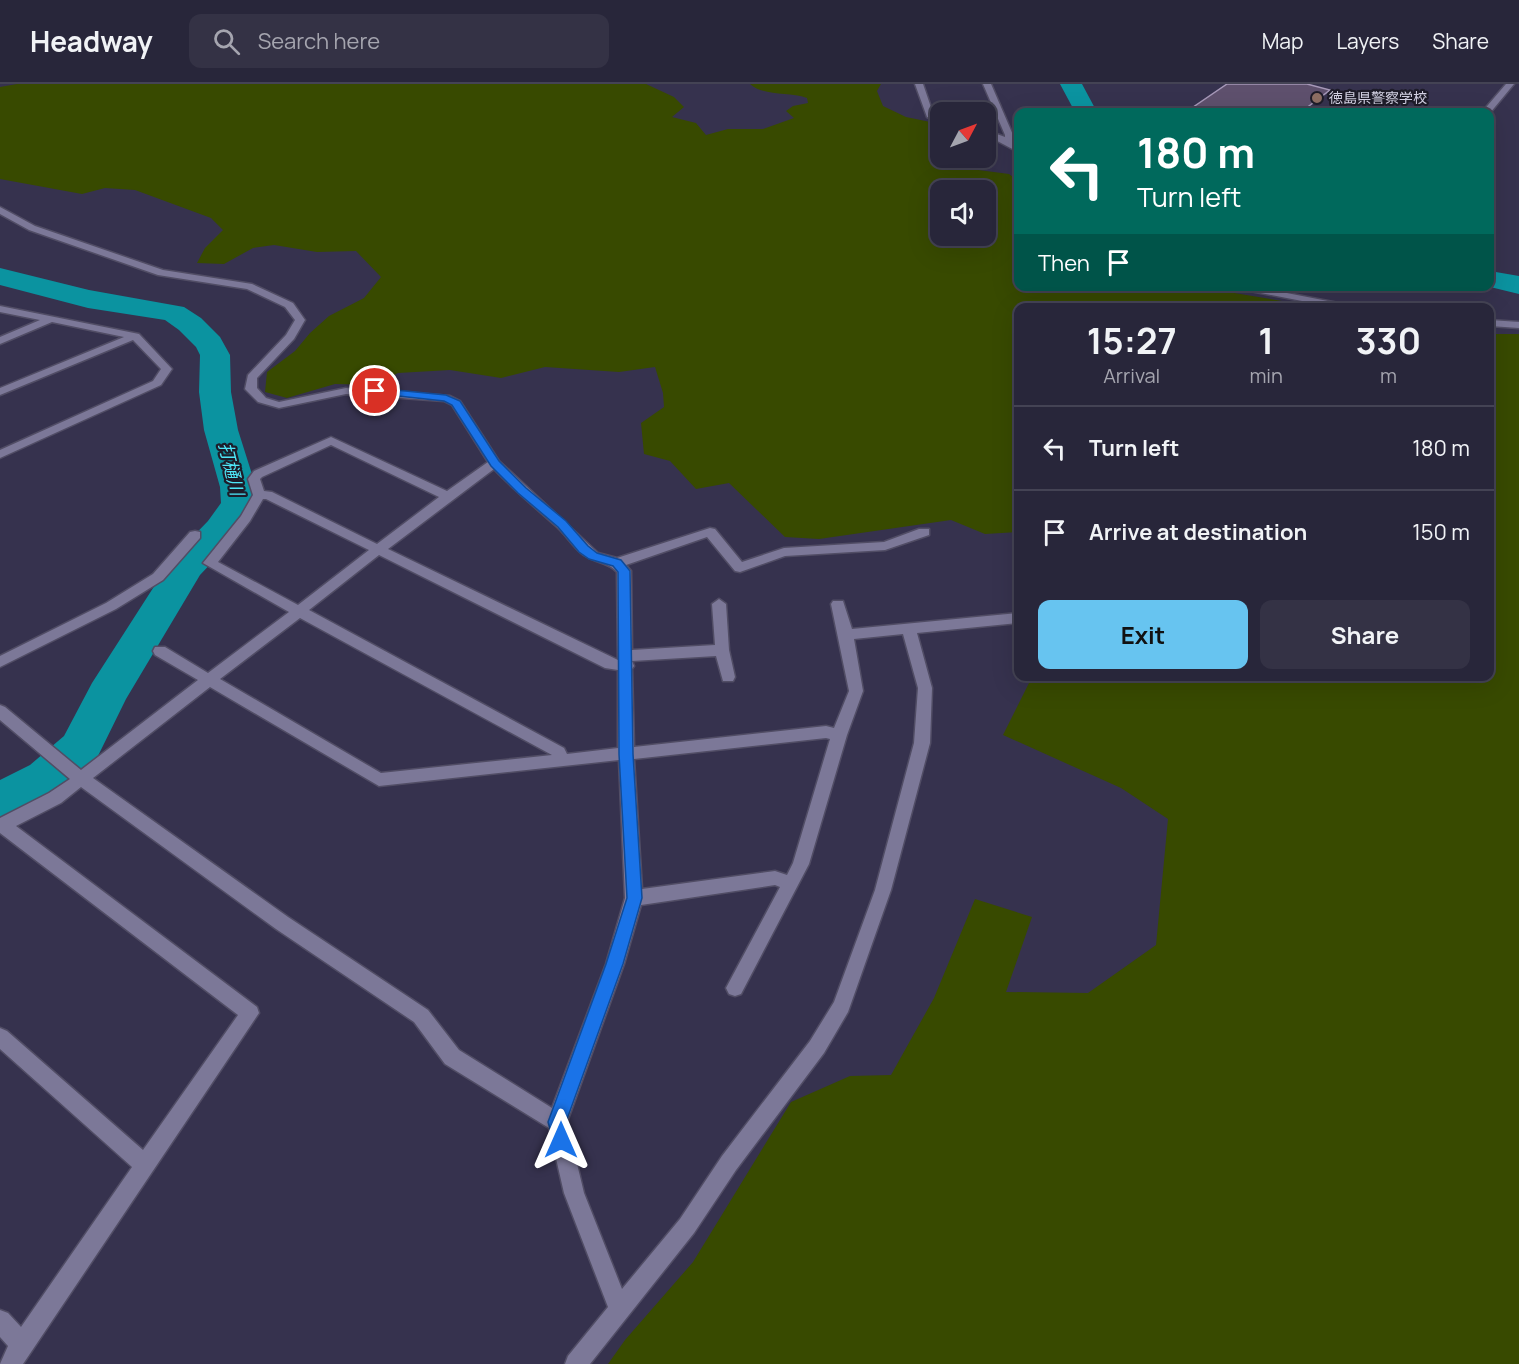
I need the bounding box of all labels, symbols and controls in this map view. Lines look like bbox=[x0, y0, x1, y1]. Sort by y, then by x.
search box bbox=[189, 14, 609, 68]
text: Headway bbox=[30, 22, 153, 60]
icon: search bbox=[210, 25, 243, 58]
text: Search here bbox=[258, 26, 380, 56]
text: Map bbox=[1262, 27, 1303, 55]
text: Layers bbox=[1336, 27, 1399, 55]
text: Share bbox=[1432, 27, 1489, 55]
place label: 徳島県警察学校 bbox=[1329, 88, 1427, 107]
marker: 徳島県警察学校 bbox=[1310, 91, 1324, 105]
north arrow bbox=[930, 102, 996, 168]
map controls bbox=[930, 102, 996, 246]
text: 180 m bbox=[1137, 123, 1255, 181]
icon: left bbox=[1038, 132, 1116, 210]
text: Turn left bbox=[1137, 178, 1241, 215]
button: sound bbox=[930, 180, 996, 246]
icon: arrive bbox=[1102, 246, 1135, 279]
text: Then bbox=[1038, 248, 1090, 278]
text: 15:27 bbox=[1087, 316, 1177, 365]
text: 1 bbox=[1258, 316, 1274, 365]
text: 330 bbox=[1356, 316, 1421, 365]
text: Arrival bbox=[1103, 362, 1160, 389]
text: min bbox=[1249, 362, 1283, 389]
text: m bbox=[1380, 362, 1397, 389]
pin bbox=[349, 365, 400, 416]
icon: arrive bbox=[358, 374, 391, 407]
icon: left bbox=[1038, 432, 1071, 465]
text: Turn left bbox=[1089, 433, 1179, 463]
text: 180 m bbox=[1412, 433, 1470, 463]
water label: 打樋川 bbox=[214, 440, 251, 500]
icon: arrive bbox=[1038, 516, 1071, 549]
text: Arrive at destination bbox=[1089, 517, 1307, 547]
text: 150 m bbox=[1412, 517, 1470, 547]
button: Exit bbox=[1038, 600, 1248, 669]
button: Share bbox=[1260, 600, 1470, 669]
position arrow bbox=[529, 1108, 593, 1172]

